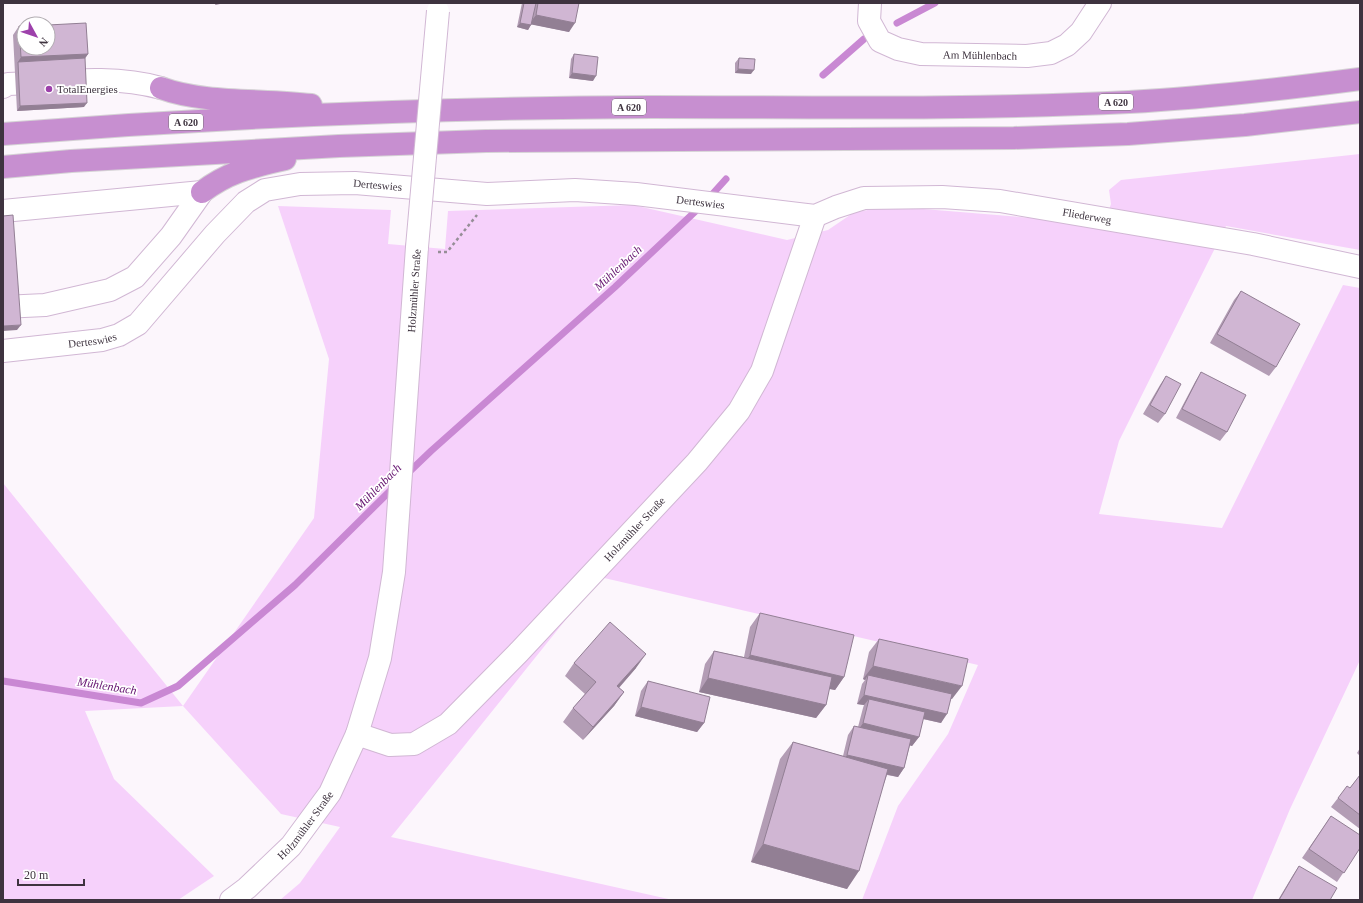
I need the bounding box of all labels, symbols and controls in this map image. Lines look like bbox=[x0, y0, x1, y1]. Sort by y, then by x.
north arrow bbox=[16, 16, 56, 56]
text: N bbox=[36, 36, 51, 49]
street label: Am Mühlenbach bbox=[943, 48, 1018, 62]
place label: TotalEnergies bbox=[57, 83, 118, 95]
marker: TotalEnergies bbox=[44, 84, 54, 94]
road number: A 620 bbox=[1099, 94, 1133, 110]
road number: A 620 bbox=[612, 99, 646, 115]
road number: A 620 bbox=[169, 114, 203, 130]
street label: Derteswies bbox=[353, 177, 403, 193]
street label: Derteswies bbox=[676, 193, 726, 211]
street label: Fliederweg bbox=[1062, 206, 1113, 226]
water label: Mühlenbach bbox=[591, 242, 645, 294]
street label: Holzmühler Straße bbox=[405, 249, 423, 333]
street label: Derteswies bbox=[67, 330, 118, 350]
water label: Mühlenbach bbox=[351, 461, 404, 514]
street label: Holzmühler Straße bbox=[601, 494, 667, 564]
water label: Mühlenbach bbox=[75, 674, 138, 698]
street label: Holzmühler Straße bbox=[275, 788, 336, 862]
scale bar bbox=[18, 861, 84, 887]
text: 20 m bbox=[24, 868, 49, 882]

